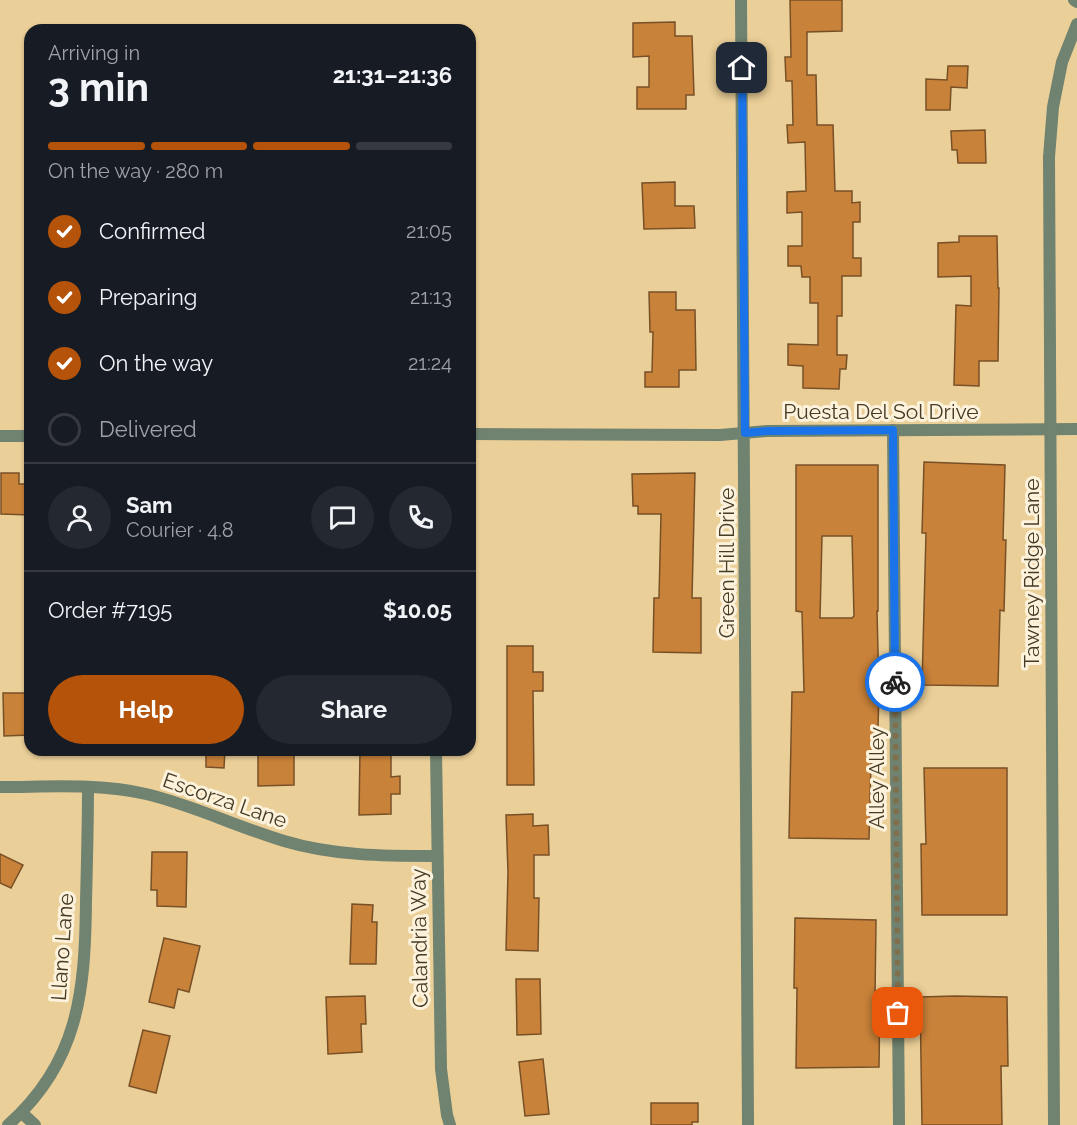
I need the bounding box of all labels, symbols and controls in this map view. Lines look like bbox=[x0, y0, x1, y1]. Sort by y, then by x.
text: Arriving in bbox=[48, 41, 140, 65]
pin bbox=[716, 42, 767, 93]
icon: home bbox=[725, 51, 758, 84]
text: 21:31–21:36 bbox=[333, 62, 452, 88]
text: 3 min bbox=[48, 64, 149, 110]
text: On the way · 280 m bbox=[48, 159, 223, 183]
icon: check bbox=[48, 215, 81, 248]
text: Confirmed bbox=[99, 218, 206, 244]
text: 21:05 bbox=[406, 219, 452, 243]
icon: check bbox=[48, 281, 81, 314]
text: Preparing bbox=[99, 284, 197, 310]
text: 21:13 bbox=[410, 285, 452, 309]
icon: check bbox=[48, 347, 81, 380]
text: On the way bbox=[99, 350, 213, 376]
text: 21:24 bbox=[408, 351, 452, 375]
street label: Puesta Del Sol Drive bbox=[783, 399, 979, 424]
text: Delivered bbox=[99, 416, 197, 442]
street label: Tawney Ridge Lane bbox=[1019, 478, 1044, 668]
button: person bbox=[48, 486, 111, 549]
button: chat bbox=[311, 486, 374, 549]
button: phone bbox=[389, 486, 452, 549]
street label: Green Hill Drive bbox=[714, 488, 739, 638]
text: Sam bbox=[126, 492, 173, 518]
text: Courier · 4.8 bbox=[126, 518, 234, 542]
text: Order #7195 bbox=[48, 597, 172, 623]
text: $10.05 bbox=[383, 597, 452, 623]
courier bbox=[865, 652, 925, 712]
icon: bike bbox=[879, 666, 912, 699]
button: Help bbox=[48, 675, 244, 744]
button: Share bbox=[256, 675, 452, 744]
street label: Alley Alley bbox=[864, 727, 889, 829]
street label: Escorza Lane bbox=[160, 767, 290, 833]
street label: Calandria Way bbox=[405, 868, 433, 1008]
street label: Llano Lane bbox=[46, 892, 78, 1002]
pin bbox=[872, 987, 923, 1038]
icon: bag bbox=[881, 996, 914, 1029]

